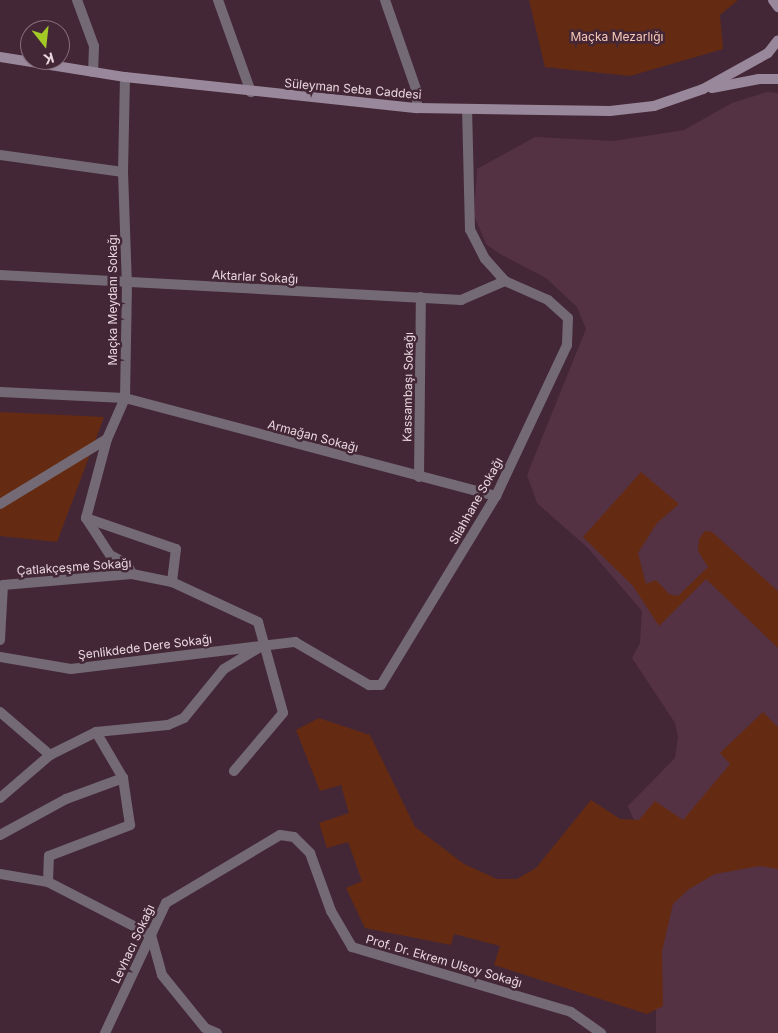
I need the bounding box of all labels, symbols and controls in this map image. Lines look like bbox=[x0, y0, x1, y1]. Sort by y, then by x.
north arrow bbox=[20, 20, 70, 70]
park label: Maçka Mezarlığı bbox=[571, 30, 663, 44]
text: K bbox=[42, 49, 56, 68]
street label: Süleyman Seba Caddesi bbox=[284, 76, 422, 102]
street label: Maçka Meydanı Sokağı bbox=[106, 234, 120, 366]
street label: Aktarlar Sokağı bbox=[212, 268, 298, 286]
street label: Kassambaşı Sokağı bbox=[400, 332, 416, 442]
street label: Armağan Sokağı bbox=[266, 417, 360, 455]
street label: Silahhane Sokağı bbox=[446, 455, 506, 547]
street label: Çatlakçeşme Sokağı bbox=[16, 556, 132, 578]
street label: Şenlikdede Dere Sokağı bbox=[77, 632, 213, 662]
street label: Levhacı Sokağı bbox=[108, 902, 158, 986]
street label: Prof. Dr. Ekrem Ulsoy Sokağı bbox=[364, 932, 524, 990]

